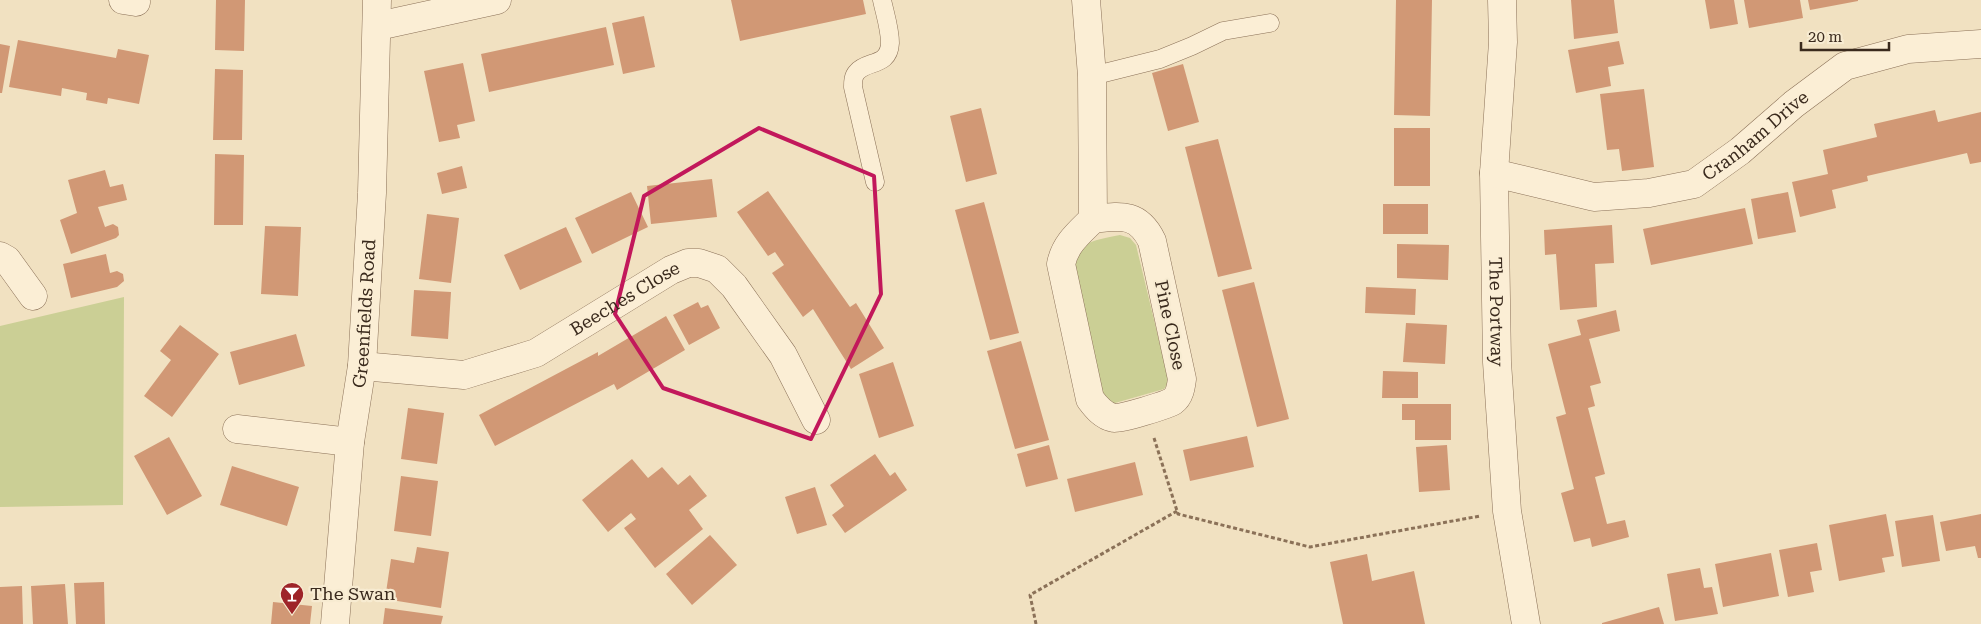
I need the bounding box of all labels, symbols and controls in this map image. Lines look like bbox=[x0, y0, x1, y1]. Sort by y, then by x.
scale bar bbox=[1801, 20, 1888, 52]
text: 20 m bbox=[1808, 28, 1843, 46]
street label: Cranham Drive bbox=[1698, 86, 1812, 185]
street label: Greenfields Road bbox=[348, 238, 379, 389]
street label: Beeches Close bbox=[566, 257, 682, 340]
street label: The Portway bbox=[1485, 257, 1508, 367]
street label: Pine Close bbox=[1151, 278, 1190, 372]
bar icon: The Swan bbox=[279, 581, 305, 615]
place label: The Swan bbox=[310, 583, 396, 604]

